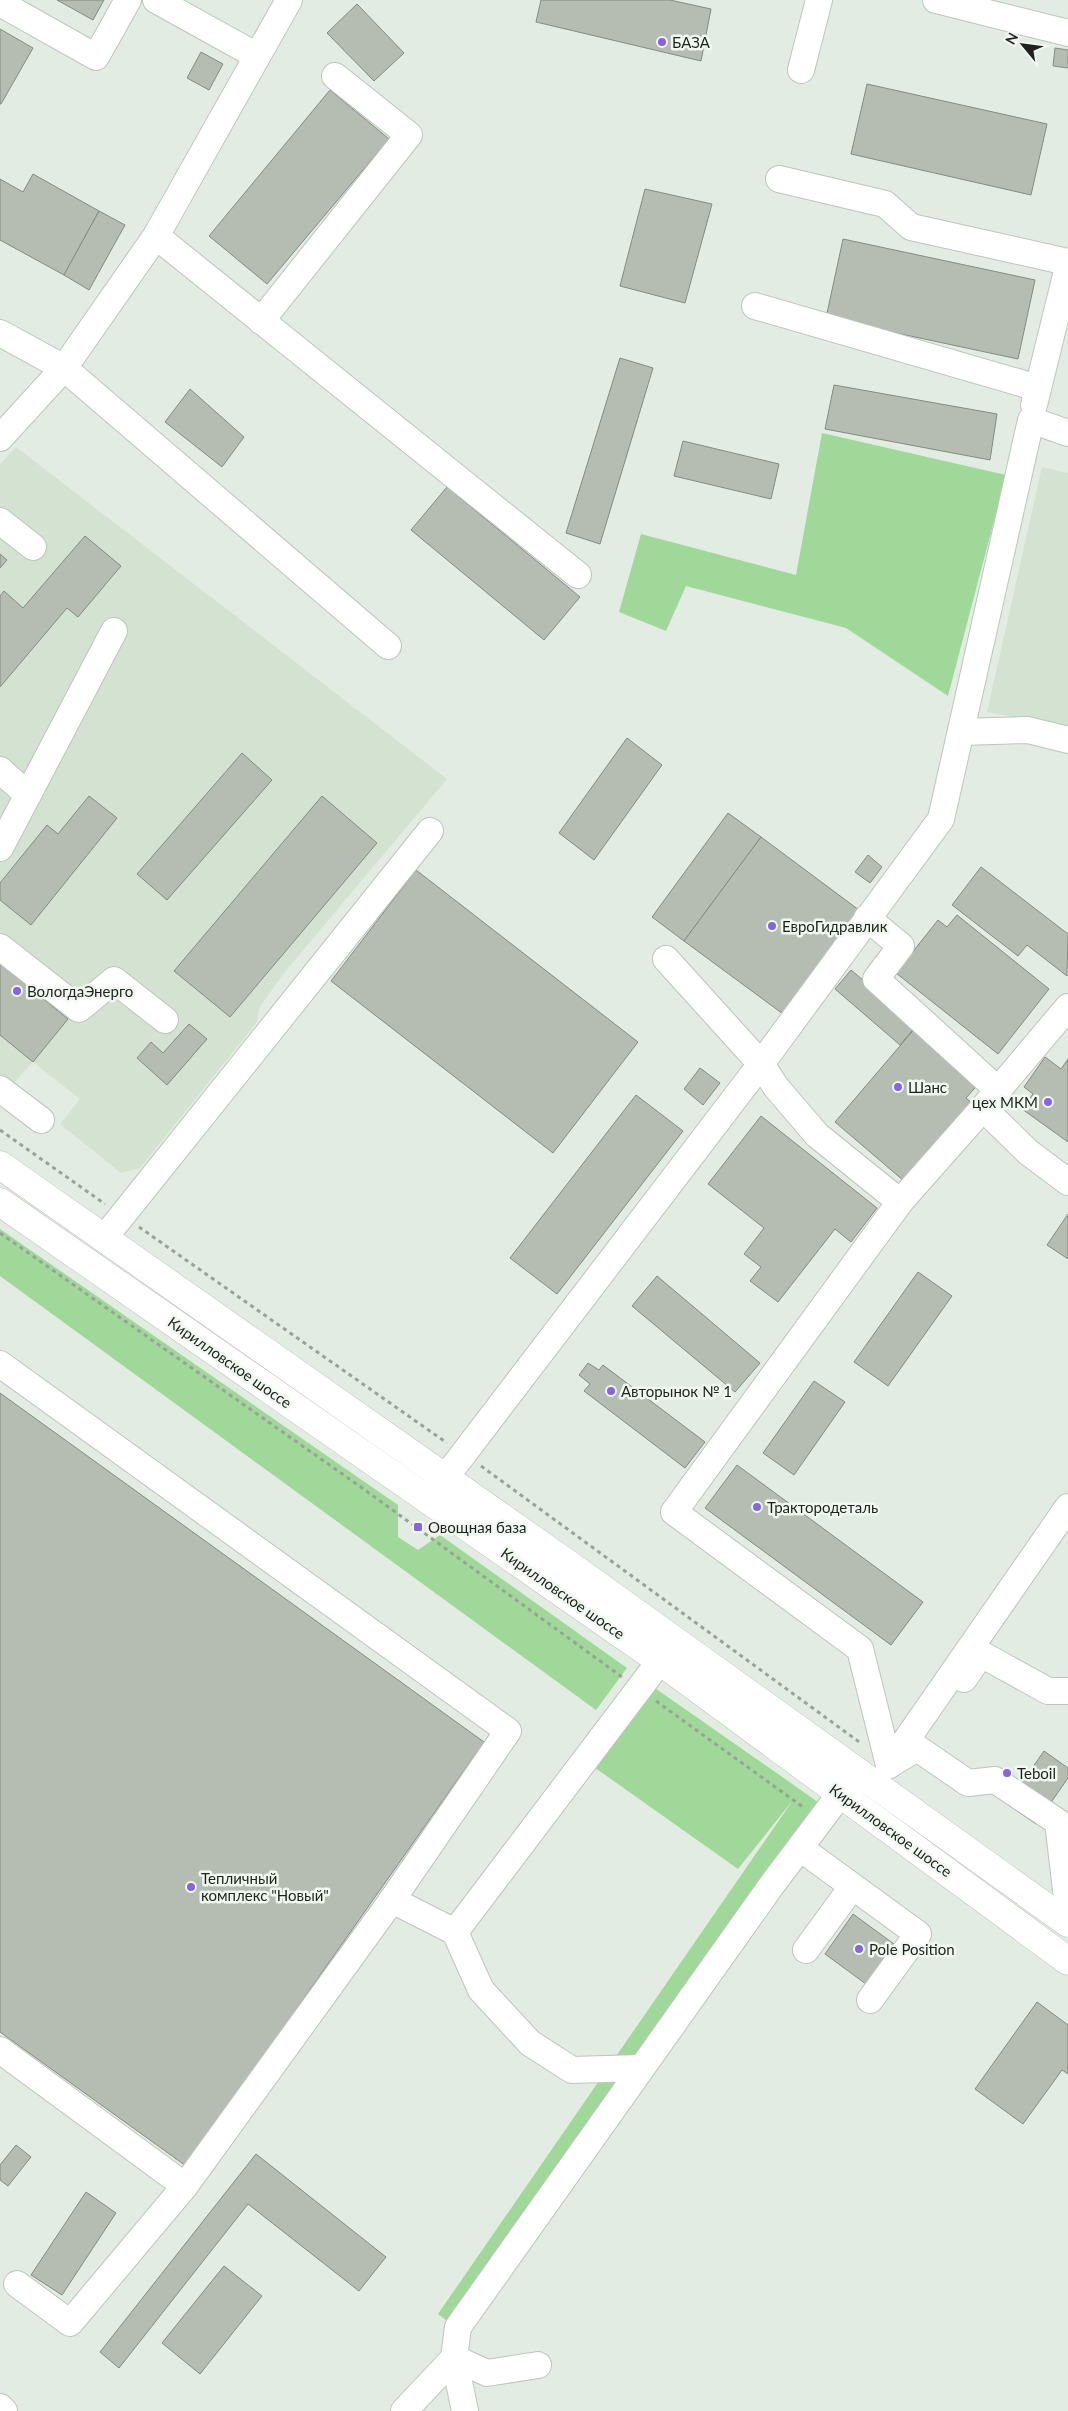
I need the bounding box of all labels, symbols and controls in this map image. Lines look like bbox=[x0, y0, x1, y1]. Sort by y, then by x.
north arrow bbox=[998, 20, 1048, 70]
text: N bbox=[1001, 30, 1021, 47]
place label: БАЗА bbox=[672, 33, 711, 51]
marker: БАЗА bbox=[656, 36, 668, 48]
place label: ЕвроГидравлик bbox=[782, 917, 888, 935]
marker: ЕвроГидравлик bbox=[766, 920, 778, 932]
place label: ВологдаЭнерго bbox=[27, 982, 133, 1000]
marker: ВологдаЭнерго bbox=[11, 985, 23, 997]
place label: Шанс bbox=[908, 1078, 947, 1096]
marker: Шанс bbox=[892, 1081, 904, 1093]
place label: цех МКМ bbox=[972, 1093, 1038, 1111]
marker: цех МКМ bbox=[1042, 1096, 1054, 1108]
street label: Кирилловское шоссе bbox=[165, 1313, 295, 1412]
place label: Авторынок № 1 bbox=[621, 1382, 732, 1400]
marker: Авторынок № 1 bbox=[605, 1385, 617, 1397]
place label: Трактородеталь bbox=[767, 1498, 878, 1516]
marker: Трактородеталь bbox=[751, 1501, 763, 1513]
place label: Овощная база bbox=[428, 1518, 526, 1536]
marker: Овощная база bbox=[412, 1521, 424, 1533]
street label: Кирилловское шоссе bbox=[498, 1544, 628, 1643]
place label: Teboil bbox=[1017, 1764, 1056, 1782]
marker: Teboil bbox=[1001, 1767, 1013, 1779]
street label: Кирилловское шоссе bbox=[826, 1780, 956, 1880]
place label: Тепличный комплекс "Новый" bbox=[201, 1869, 329, 1904]
marker: Тепличный комплекс "Новый" bbox=[185, 1881, 197, 1893]
place label: Pole Position bbox=[869, 1940, 955, 1958]
marker: Pole Position bbox=[853, 1943, 865, 1955]

